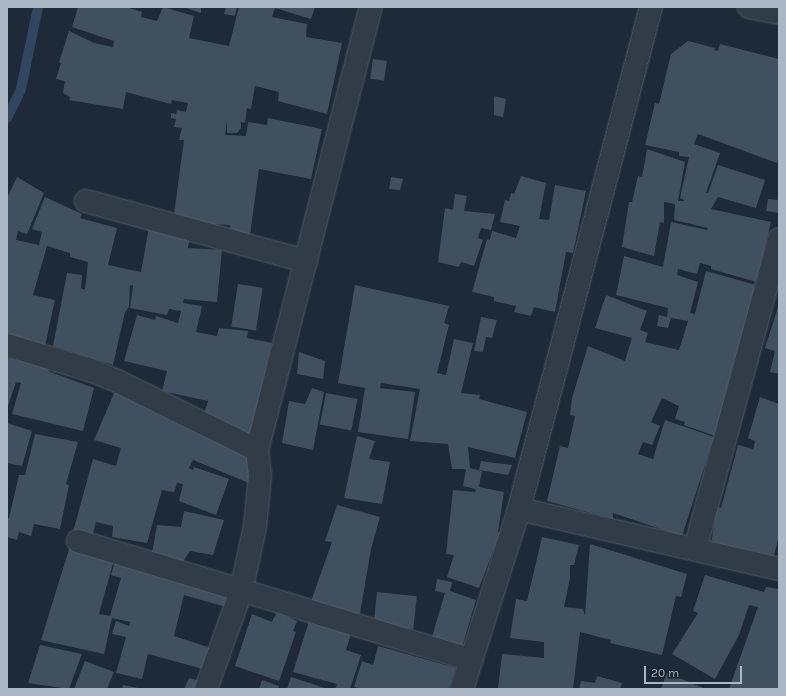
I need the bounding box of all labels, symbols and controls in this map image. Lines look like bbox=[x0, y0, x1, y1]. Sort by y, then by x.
scale bar bbox=[646, 658, 744, 684]
text: 20 m bbox=[651, 666, 679, 680]

